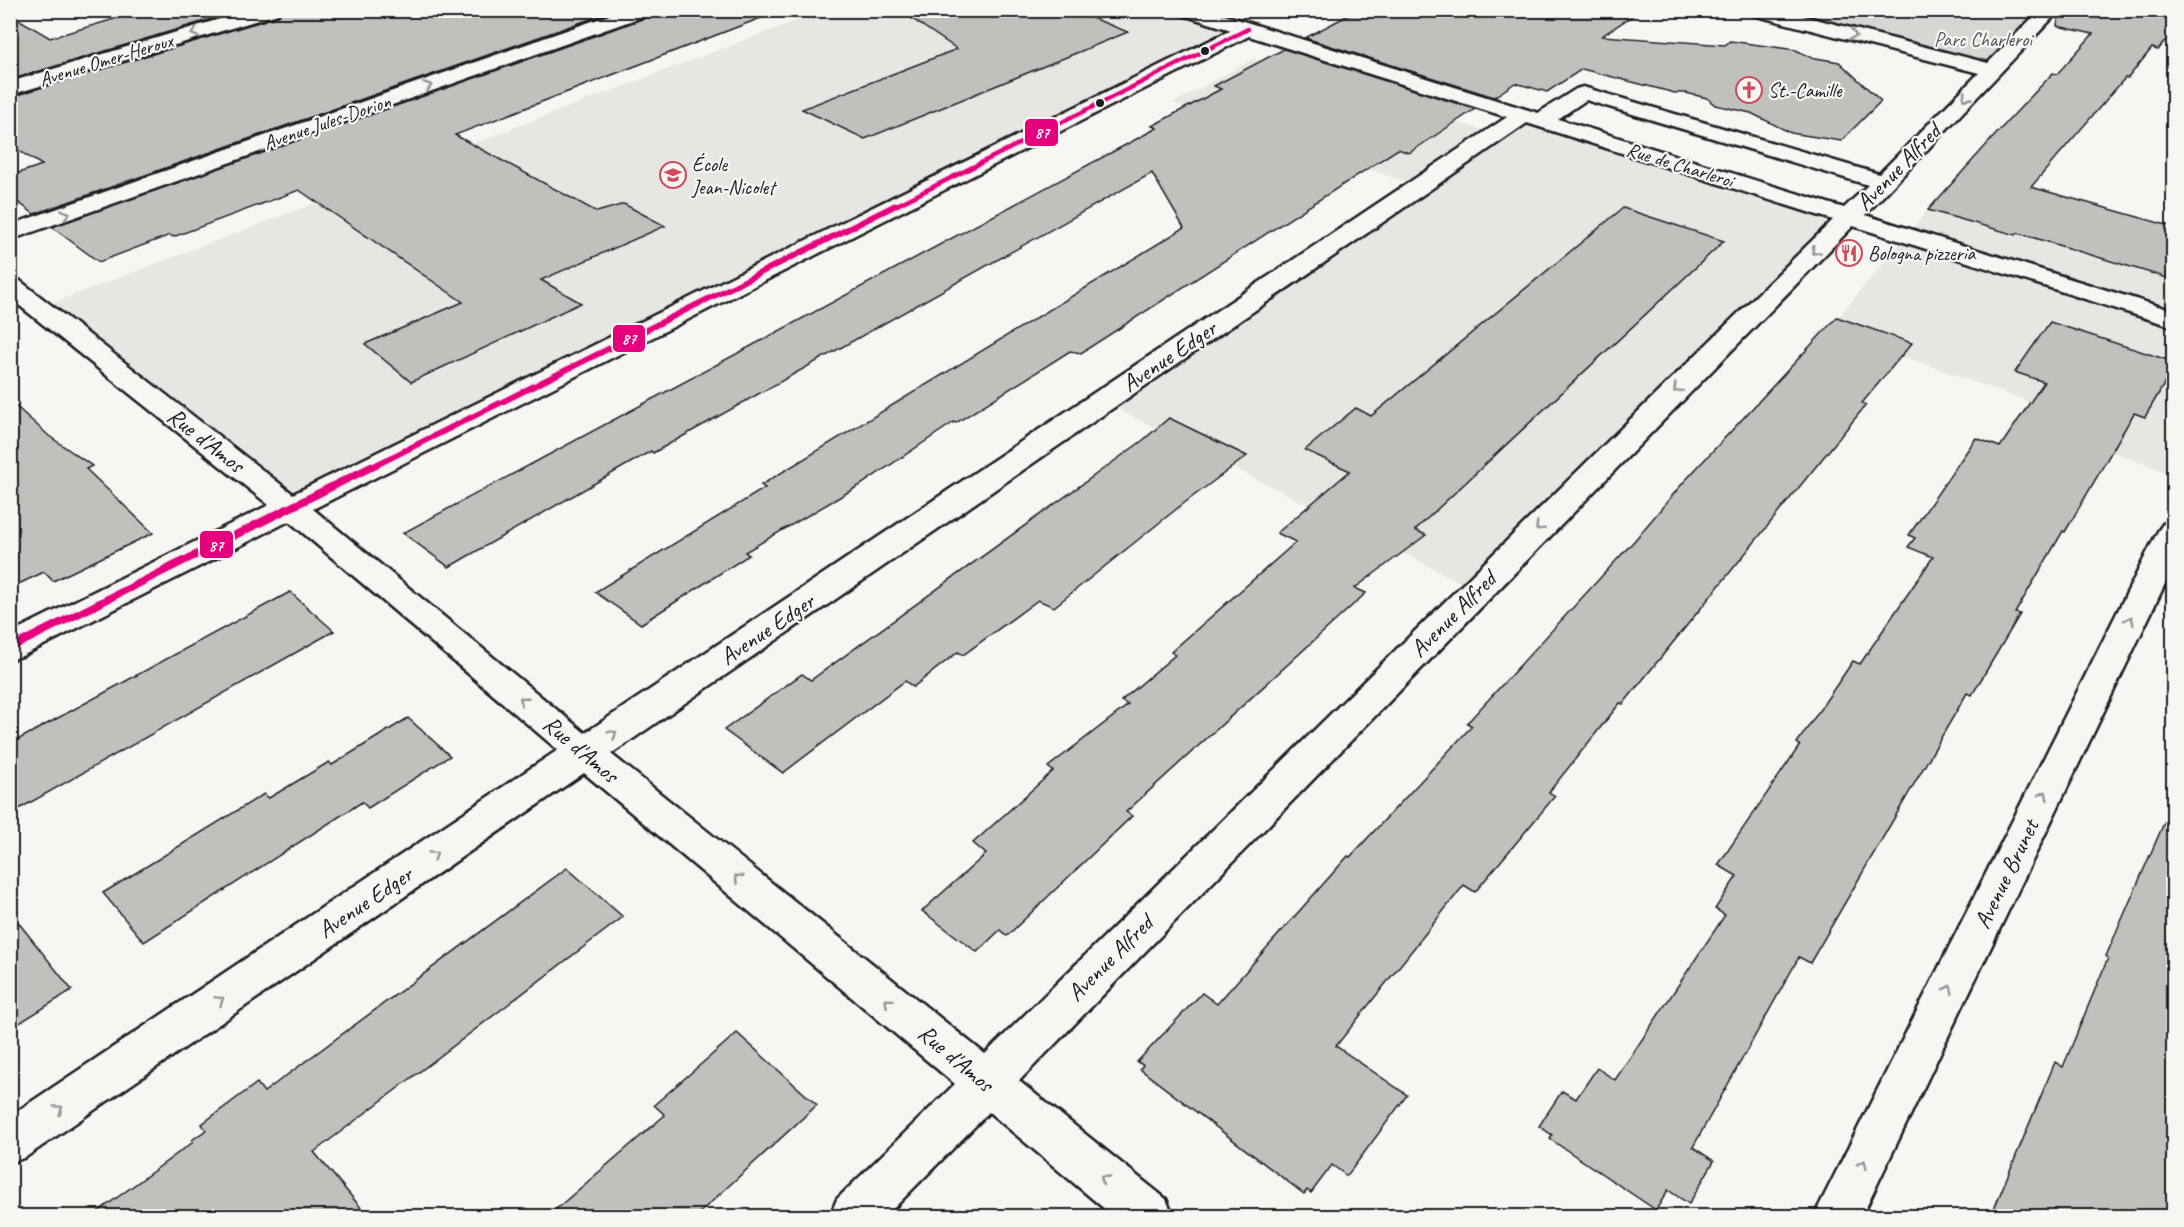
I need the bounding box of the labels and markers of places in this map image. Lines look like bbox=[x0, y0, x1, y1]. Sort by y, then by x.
unlabelled marker bbox=[1199, 45, 1211, 57]
church icon: St.-Camille bbox=[1734, 75, 1764, 105]
place label: St.-Camille bbox=[1768, 78, 1843, 103]
unlabelled marker bbox=[1094, 97, 1106, 109]
place label: École Jean-Nicolet bbox=[691, 152, 778, 200]
school or university icon: École Jean-Nicolet bbox=[658, 160, 688, 190]
restaurant icon: Bologna pizzeria bbox=[1834, 238, 1864, 268]
place label: Bologna pizzeria bbox=[1868, 241, 1976, 266]

